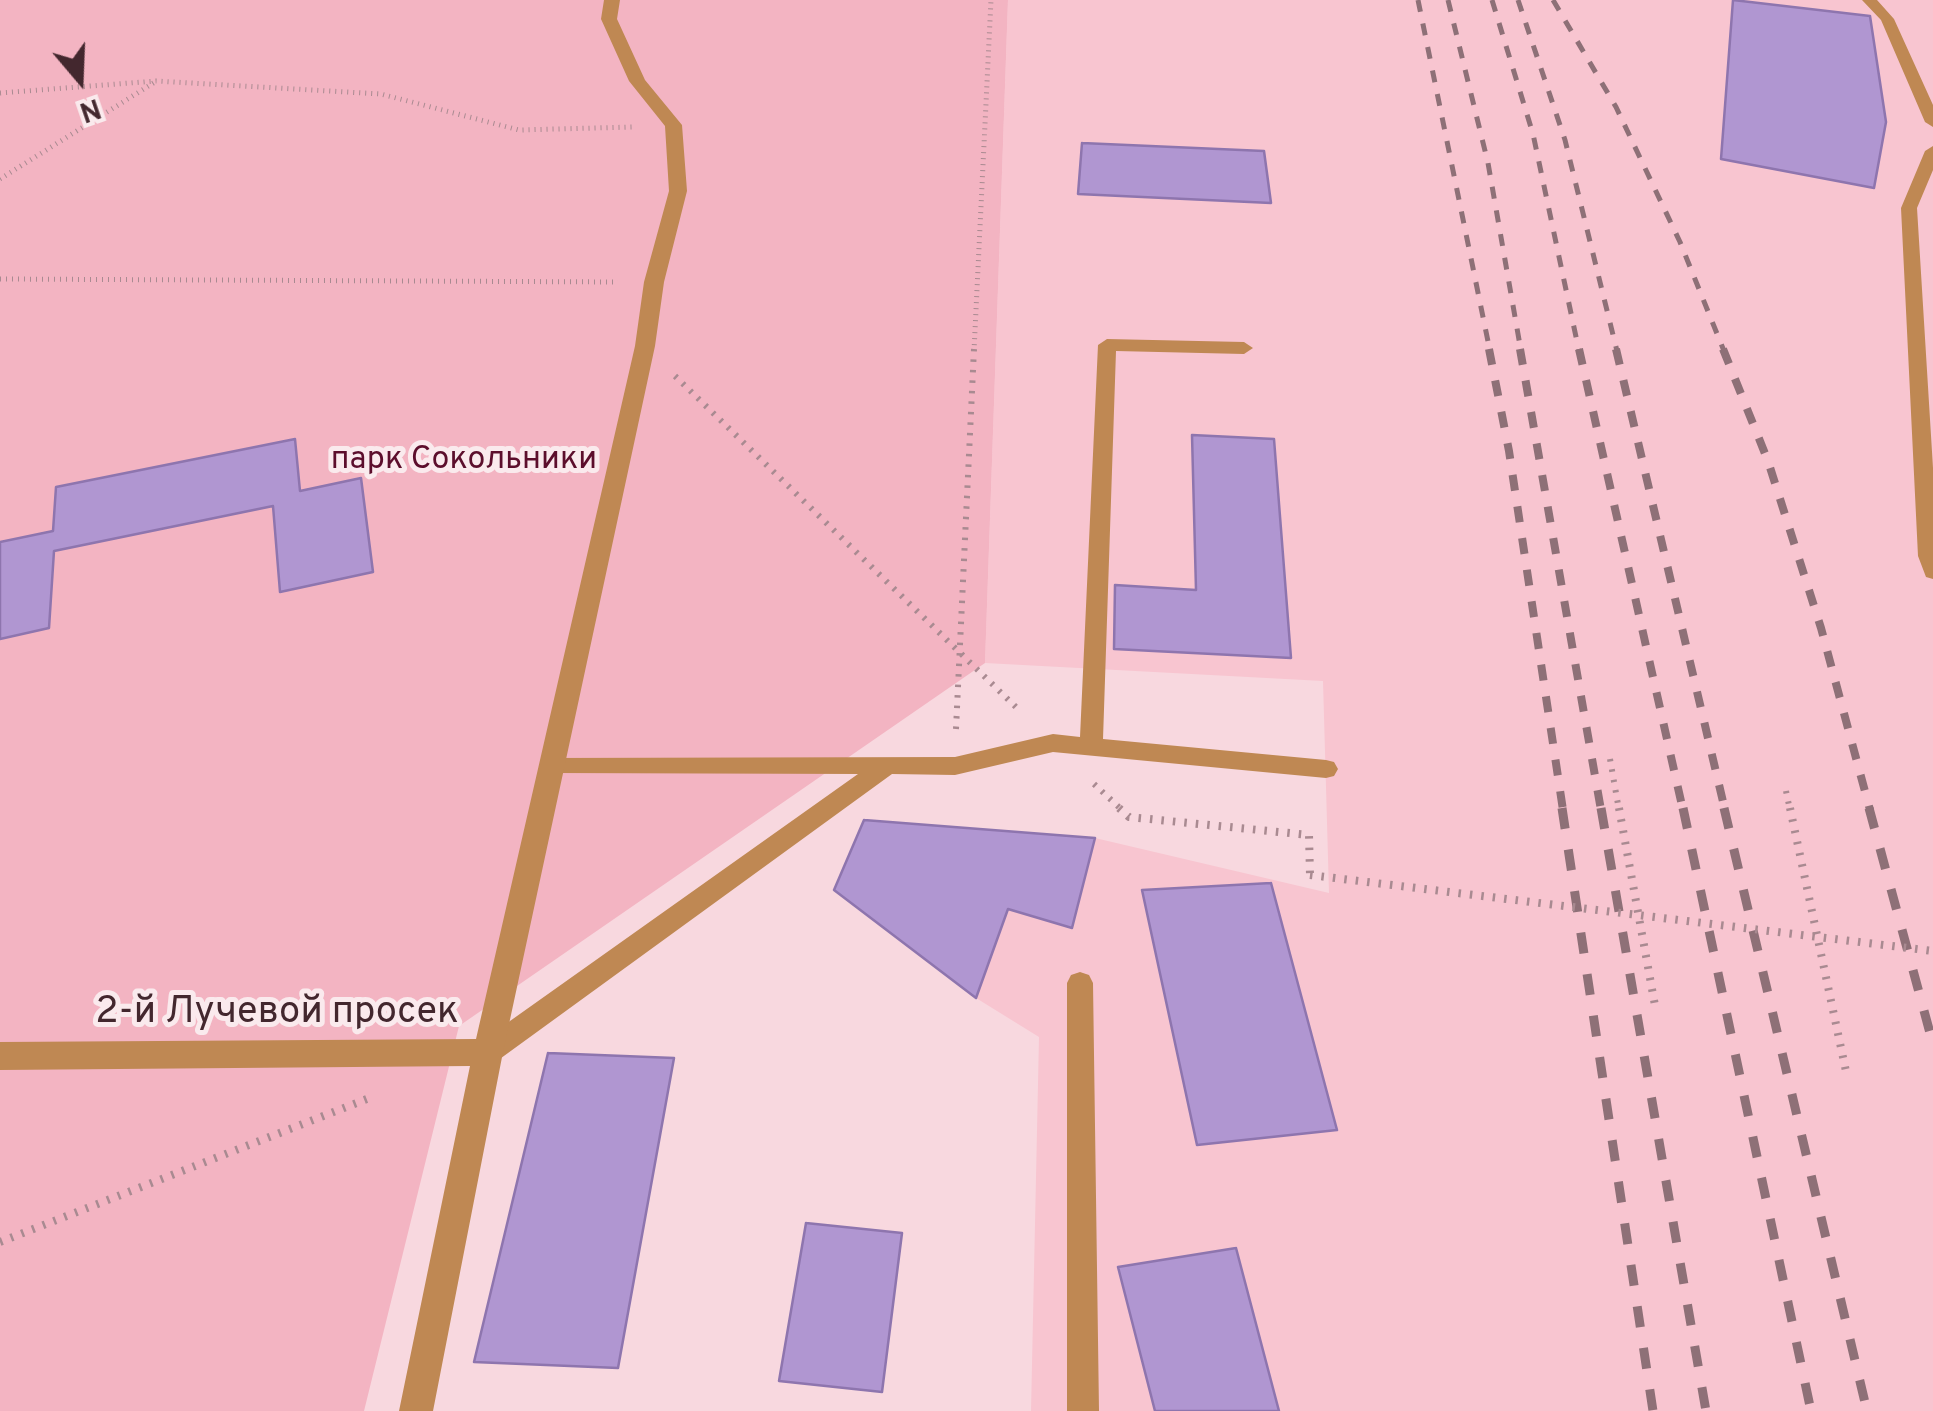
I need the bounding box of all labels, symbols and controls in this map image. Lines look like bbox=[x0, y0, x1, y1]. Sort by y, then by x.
north arrow bbox=[30, 30, 130, 130]
text: N bbox=[74, 88, 105, 129]
park label: парк Сокольники bbox=[331, 443, 597, 481]
street label: 2-й Лучевой просек bbox=[95, 991, 459, 1037]

